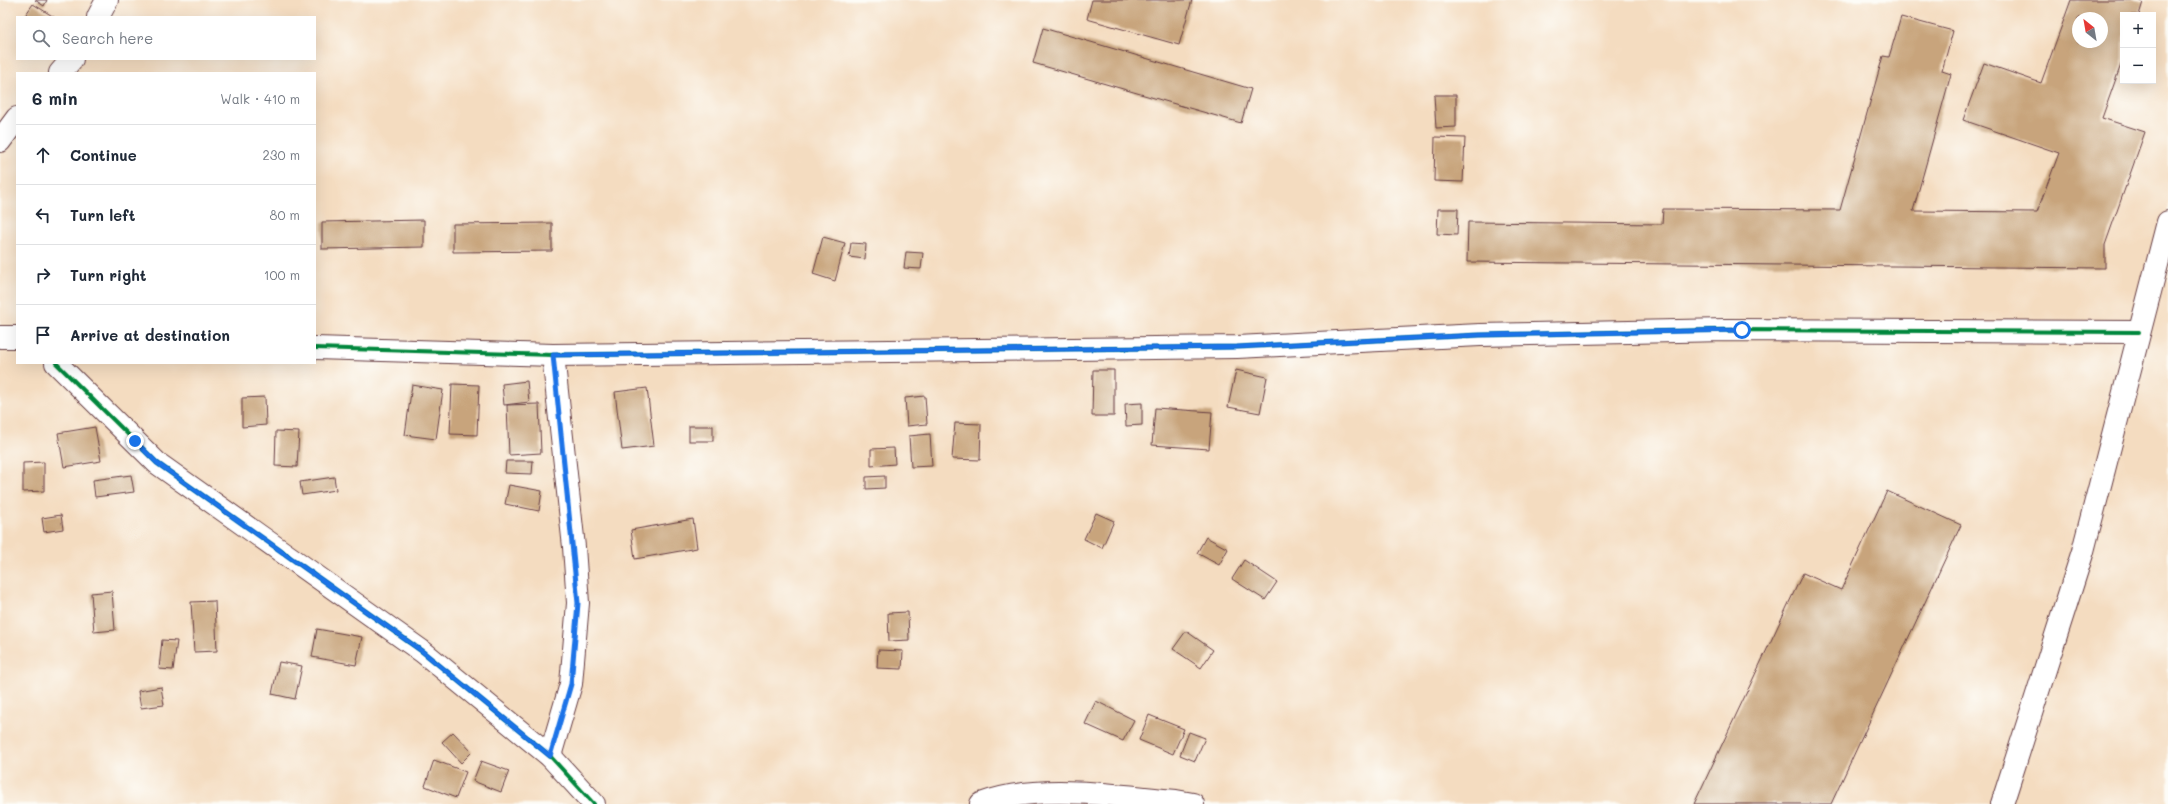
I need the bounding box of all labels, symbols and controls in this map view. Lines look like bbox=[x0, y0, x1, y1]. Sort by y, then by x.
north arrow bbox=[2072, 12, 2108, 48]
map controls bbox=[2120, 12, 2156, 84]
button: + bbox=[2120, 12, 2156, 48]
search box bbox=[16, 16, 316, 60]
icon: search bbox=[30, 27, 52, 49]
text: Search here bbox=[62, 28, 153, 48]
button: − bbox=[2120, 48, 2156, 84]
text: 6 min bbox=[32, 87, 77, 109]
text: Walk · 410 m bbox=[220, 90, 300, 107]
icon: ahead bbox=[32, 144, 54, 166]
text: Continue bbox=[70, 145, 137, 165]
text: 230 m bbox=[263, 146, 300, 163]
icon: left bbox=[32, 204, 54, 226]
text: Turn left bbox=[70, 205, 135, 225]
text: 80 m bbox=[270, 206, 300, 223]
icon: right bbox=[32, 264, 54, 286]
text: Turn right bbox=[70, 265, 147, 285]
text: 100 m bbox=[264, 266, 300, 283]
route start bbox=[1733, 321, 1751, 339]
icon: arrive bbox=[32, 324, 54, 346]
text: Arrive at destination bbox=[70, 325, 230, 345]
route end bbox=[126, 432, 144, 450]

